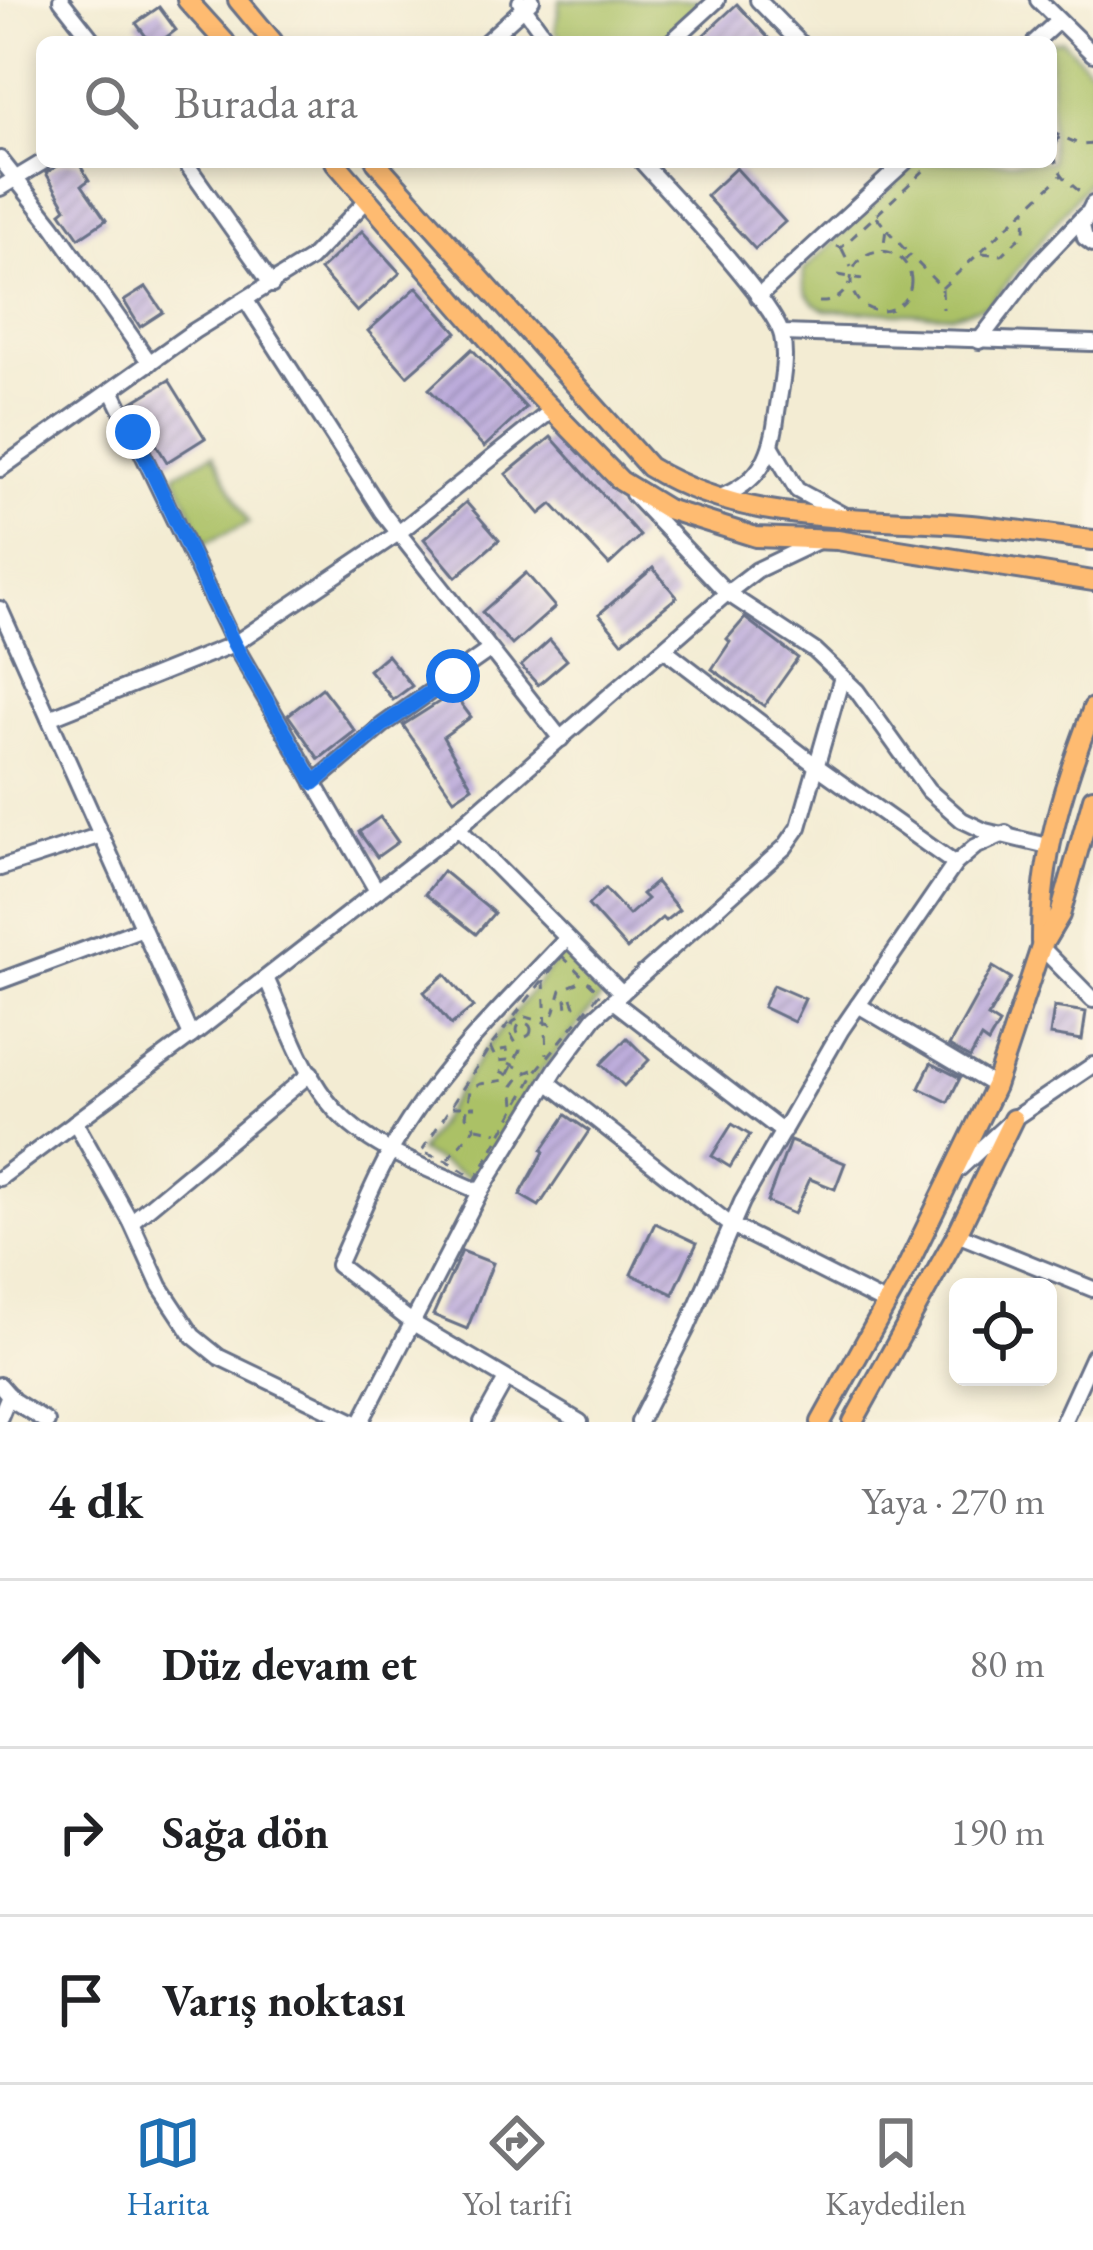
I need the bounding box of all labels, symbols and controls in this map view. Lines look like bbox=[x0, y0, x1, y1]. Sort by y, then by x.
search box bbox=[36, 36, 1057, 168]
icon: search bbox=[78, 69, 144, 135]
text: Burada ara bbox=[174, 73, 358, 131]
route end bbox=[106, 405, 160, 459]
route start bbox=[426, 649, 480, 703]
map controls bbox=[949, 1278, 1057, 1386]
button: locate bbox=[949, 1278, 1057, 1386]
text: 4 dk bbox=[48, 1467, 143, 1533]
text: Yaya · 270 m bbox=[861, 1475, 1045, 1526]
icon: ahead bbox=[48, 1631, 114, 1697]
text: Düz devam et bbox=[162, 1635, 417, 1693]
text: 80 m bbox=[969, 1638, 1045, 1689]
icon: right bbox=[48, 1799, 114, 1865]
text: Sağa dön bbox=[162, 1803, 329, 1861]
text: 190 m bbox=[951, 1806, 1045, 1857]
icon: arrive bbox=[48, 1967, 114, 2033]
text: Varış noktası bbox=[162, 1971, 405, 2029]
tab: Harita bbox=[127, 2110, 209, 2225]
tab: Yol tarifi bbox=[462, 2110, 572, 2225]
tab: Kaydedilen bbox=[825, 2110, 966, 2225]

